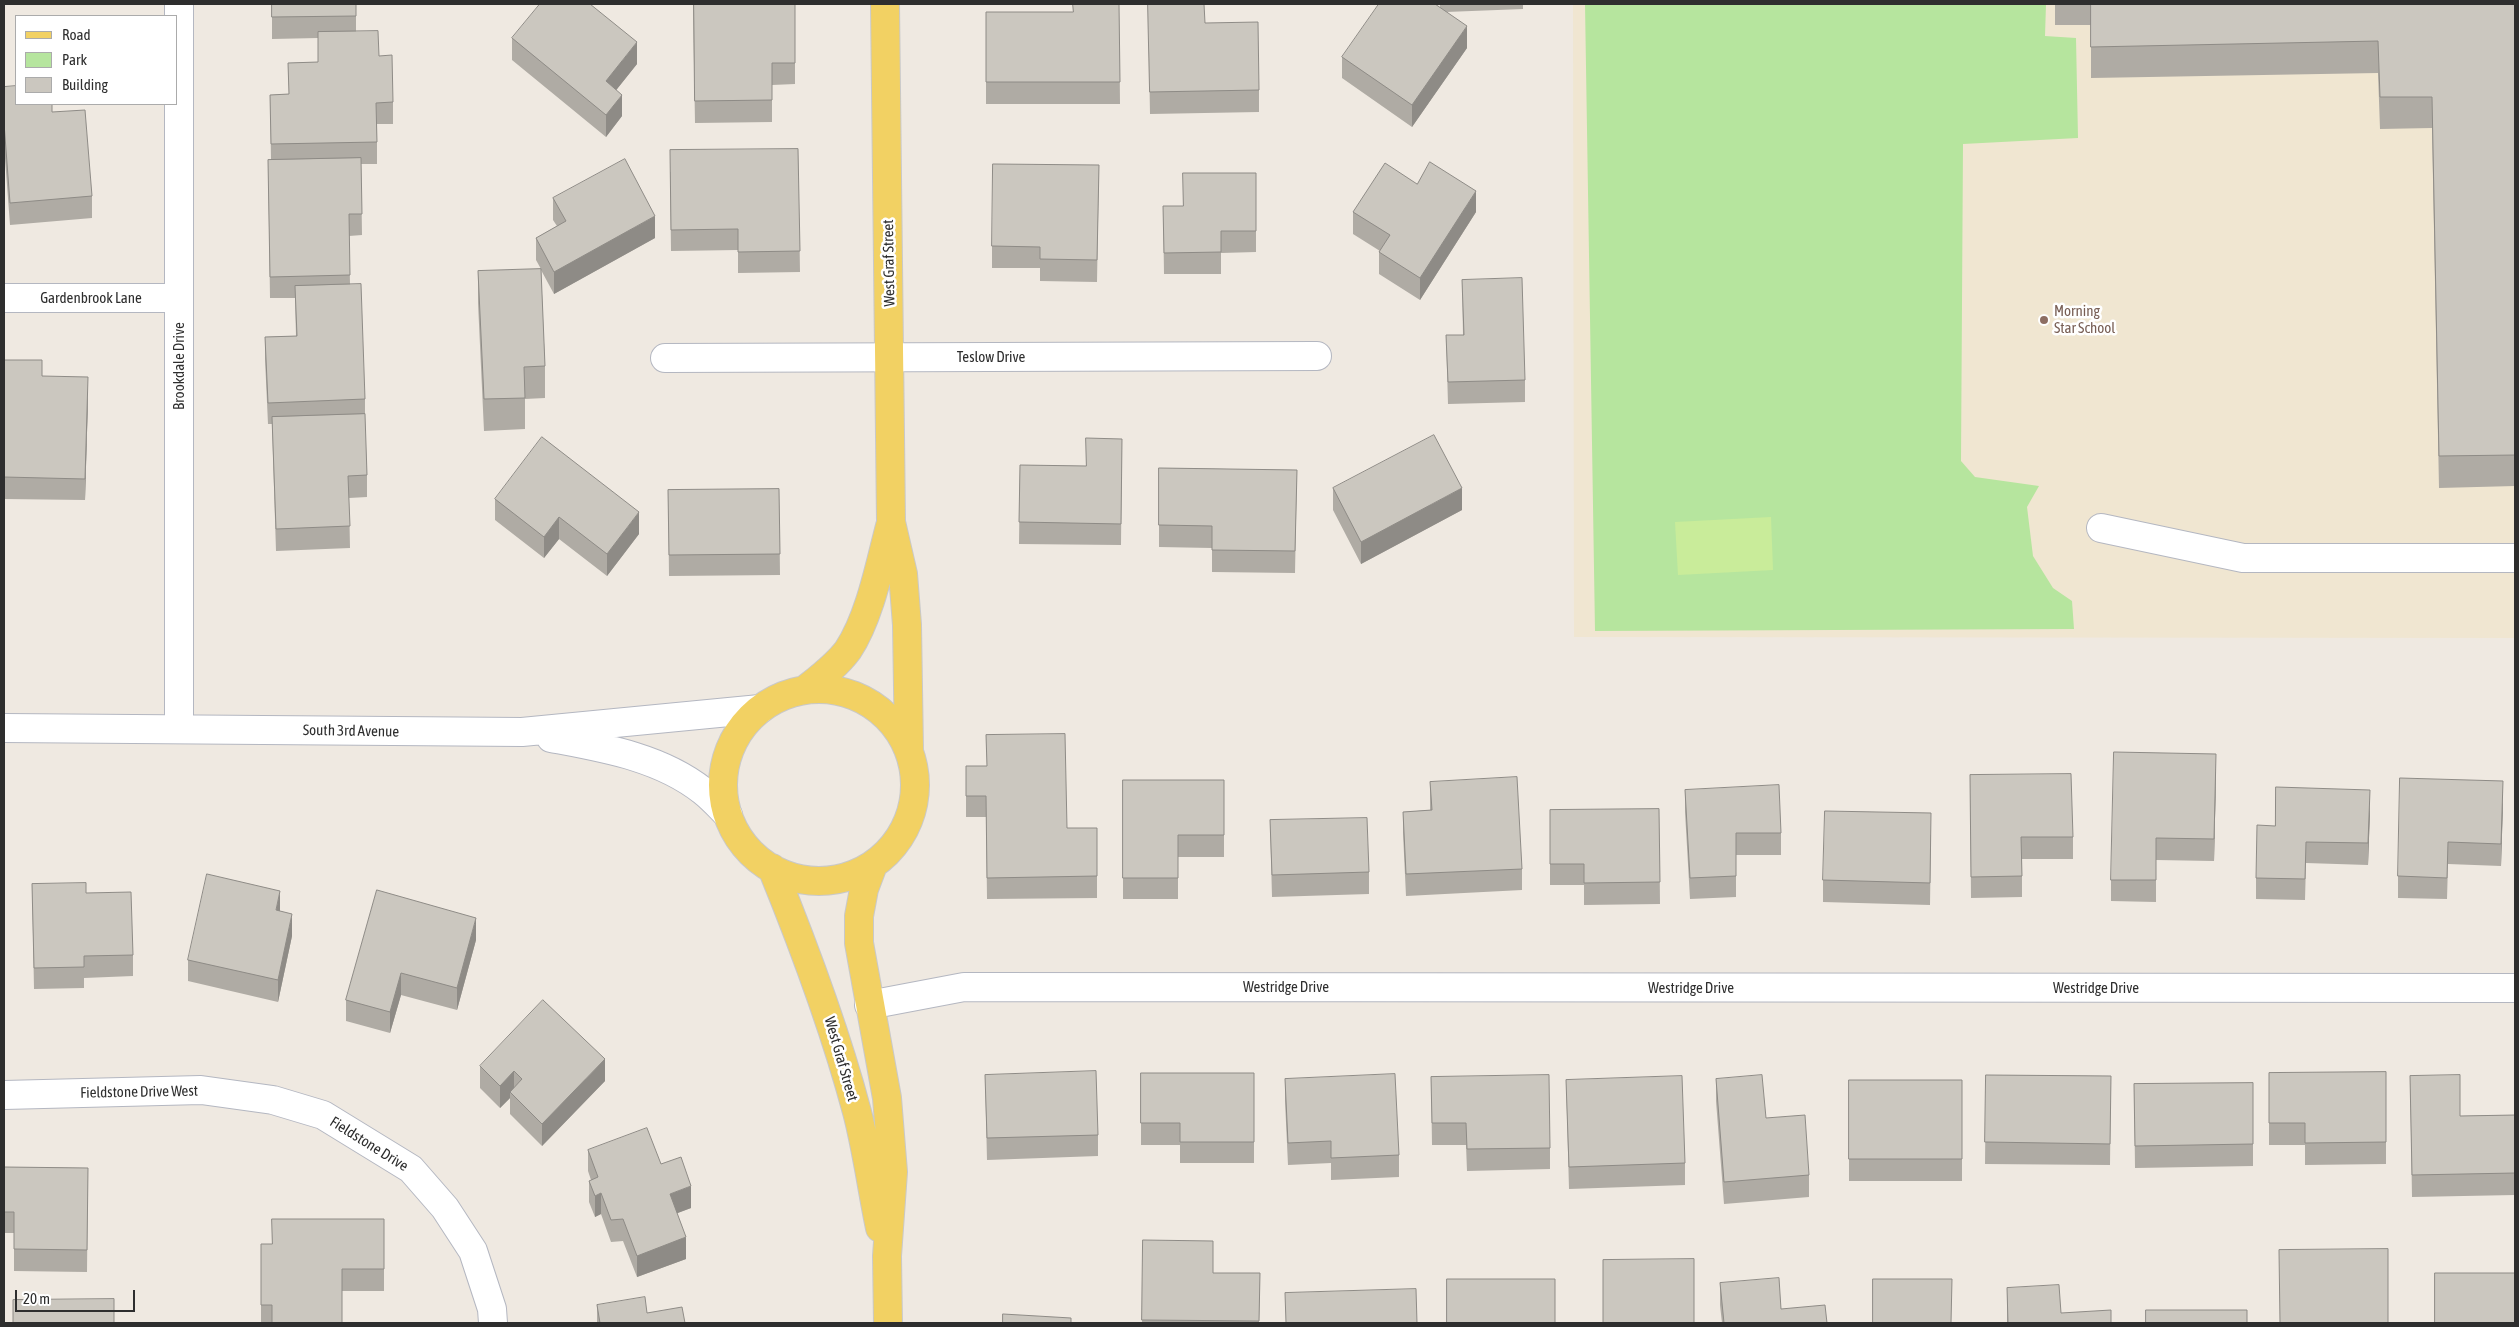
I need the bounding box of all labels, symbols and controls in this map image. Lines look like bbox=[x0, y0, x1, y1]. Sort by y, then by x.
legend bbox=[15, 15, 178, 105]
text: Road bbox=[62, 26, 91, 43]
text: Park bbox=[62, 51, 87, 68]
text: Building bbox=[62, 76, 108, 93]
street label: West Graf Street bbox=[879, 219, 899, 307]
street label: Gardenbrook Lane bbox=[40, 289, 142, 307]
place label: Morning Star School bbox=[2054, 302, 2115, 337]
marker: Morning Star School bbox=[2038, 314, 2050, 326]
street label: Brookdale Drive bbox=[170, 322, 188, 410]
street label: Teslow Drive bbox=[957, 348, 1025, 366]
street label: South 3rd Avenue bbox=[303, 721, 399, 741]
street label: Westridge Drive bbox=[1243, 978, 1329, 996]
street label: Westridge Drive bbox=[1648, 979, 1734, 997]
street label: Westridge Drive bbox=[2053, 979, 2139, 997]
street label: West Graf Street bbox=[820, 1015, 862, 1103]
street label: Fieldstone Drive West bbox=[80, 1082, 198, 1102]
street label: Fieldstone Drive bbox=[326, 1113, 412, 1175]
scale bar bbox=[18, 1280, 138, 1312]
text: 20 m bbox=[23, 1290, 50, 1307]

